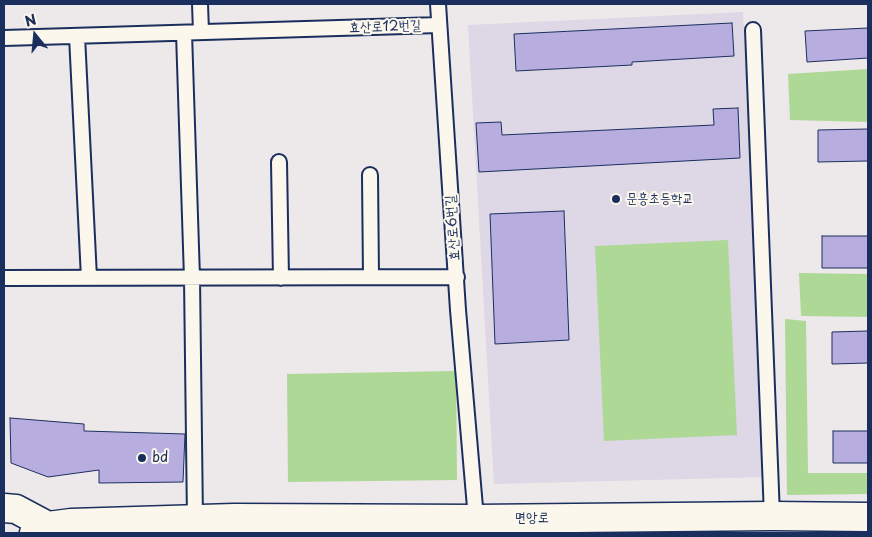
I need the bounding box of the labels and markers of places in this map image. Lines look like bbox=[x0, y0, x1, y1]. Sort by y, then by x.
place label: 문흥초등학교 bbox=[626, 191, 694, 207]
marker: 문흥초등학교 bbox=[610, 193, 622, 205]
place label: bd bbox=[152, 450, 168, 466]
marker: bd bbox=[136, 452, 148, 464]

